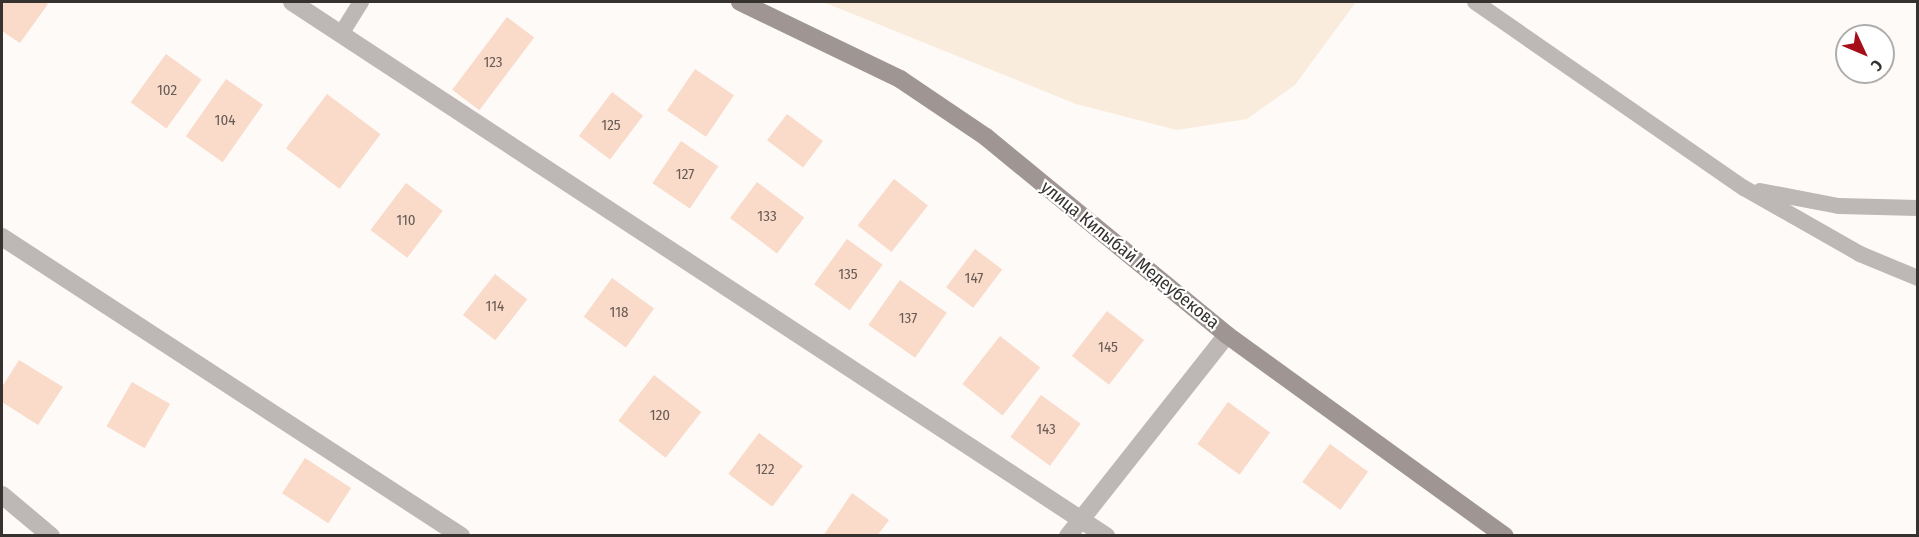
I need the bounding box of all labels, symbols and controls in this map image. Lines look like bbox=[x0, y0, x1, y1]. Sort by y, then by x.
north arrow bbox=[1835, 24, 1895, 84]
house number: 123 bbox=[483, 54, 503, 72]
text: С bbox=[1867, 56, 1887, 75]
house number: 102 bbox=[157, 82, 177, 100]
house number: 104 bbox=[215, 112, 235, 130]
house number: 125 bbox=[601, 117, 621, 135]
house number: 127 bbox=[676, 166, 694, 184]
street label: улица Килыбай Медеубекова bbox=[1037, 177, 1223, 333]
house number: 133 bbox=[757, 208, 777, 226]
house number: 110 bbox=[396, 212, 416, 230]
house number: 135 bbox=[838, 266, 858, 284]
house number: 147 bbox=[965, 270, 983, 288]
house number: 114 bbox=[486, 298, 504, 316]
house number: 118 bbox=[610, 304, 628, 322]
house number: 137 bbox=[899, 310, 917, 328]
house number: 145 bbox=[1098, 339, 1118, 357]
house number: 120 bbox=[650, 407, 670, 425]
house number: 143 bbox=[1036, 421, 1056, 439]
house number: 122 bbox=[755, 461, 775, 479]

